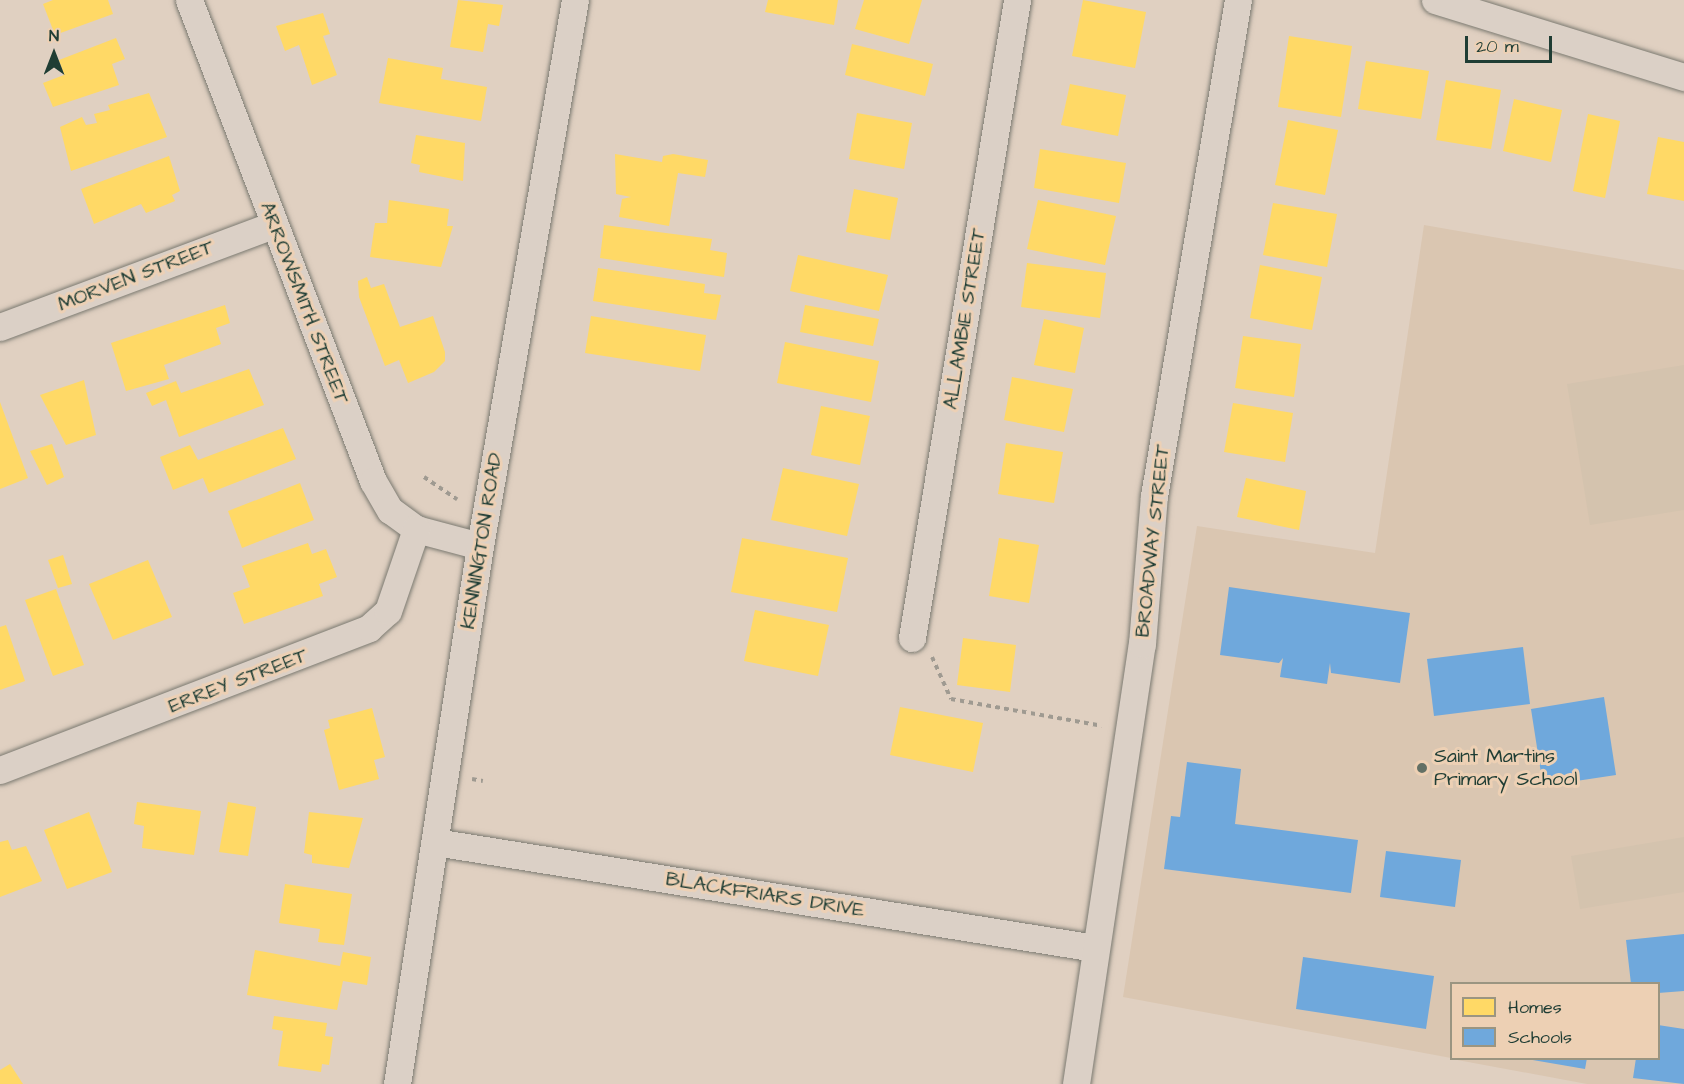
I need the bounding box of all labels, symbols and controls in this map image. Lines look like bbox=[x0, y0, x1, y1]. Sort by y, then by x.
north arrow bbox=[24, 24, 84, 84]
scale bar bbox=[1468, 24, 1555, 62]
text: N bbox=[49, 25, 59, 47]
text: 20 m bbox=[1476, 34, 1519, 59]
street label: ARROWSMITH STREET bbox=[254, 199, 354, 407]
street label: ALLAMBIE STREET bbox=[939, 227, 991, 411]
street label: MORVEN STREET bbox=[55, 235, 217, 317]
street label: BROADWAY STREET bbox=[1131, 443, 1175, 639]
street label: KENNINGTON ROAD bbox=[456, 451, 508, 631]
street label: ERREY STREET bbox=[165, 644, 311, 718]
place label: Saint Martins Primary School bbox=[1434, 744, 1578, 791]
marker: Saint Martins Primary School bbox=[1415, 761, 1429, 775]
street label: BLACKFRIARS DRIVE bbox=[664, 867, 866, 923]
legend bbox=[1450, 982, 1660, 1060]
text: Homes bbox=[1508, 995, 1562, 1020]
text: Schools bbox=[1508, 1025, 1572, 1050]

